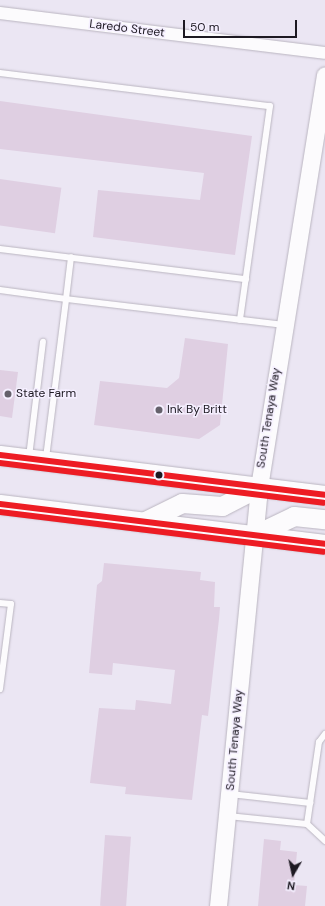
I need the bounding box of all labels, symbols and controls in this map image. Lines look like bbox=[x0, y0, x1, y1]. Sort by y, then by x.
scale bar bbox=[185, 12, 299, 38]
street label: Laredo Street bbox=[89, 17, 165, 41]
text: 50 m bbox=[190, 19, 219, 35]
street label: South Tenaya Way bbox=[254, 367, 284, 469]
place label: State Farm bbox=[16, 387, 76, 401]
marker: State Farm bbox=[3, 389, 13, 399]
place label: Ink By Britt bbox=[167, 403, 227, 417]
marker: Ink By Britt bbox=[154, 405, 164, 415]
unlabelled marker bbox=[154, 470, 164, 480]
street label: South Tenaya Way bbox=[223, 689, 247, 791]
north arrow bbox=[273, 854, 313, 894]
text: N bbox=[286, 878, 296, 893]

